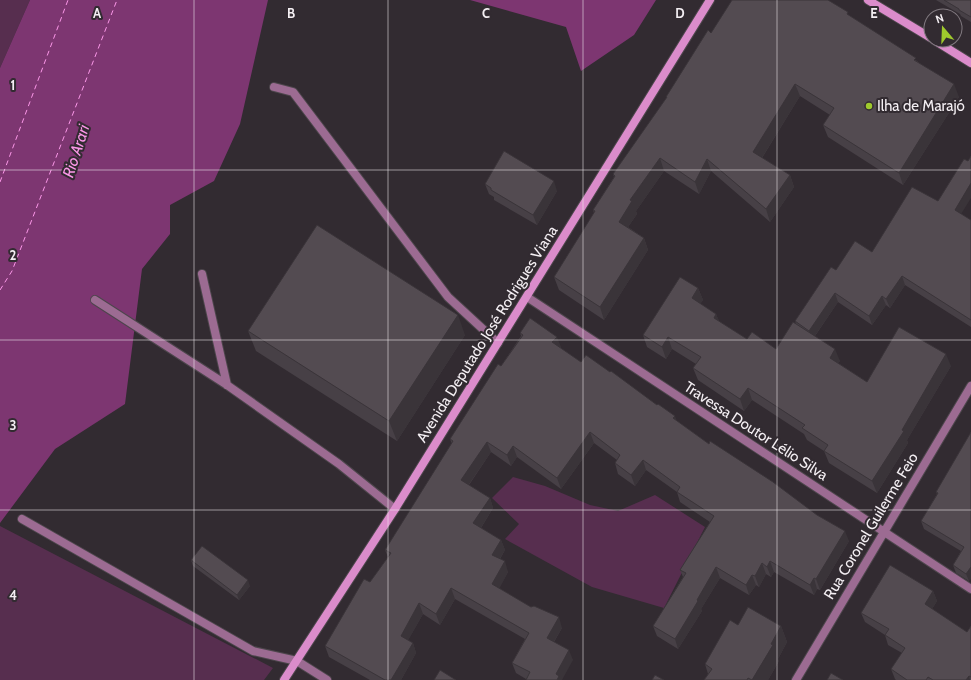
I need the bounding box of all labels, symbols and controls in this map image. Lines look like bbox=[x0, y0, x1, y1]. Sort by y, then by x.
text: A bbox=[93, 5, 102, 21]
text: B bbox=[287, 5, 295, 21]
text: C bbox=[482, 5, 490, 21]
text: D bbox=[675, 5, 685, 21]
text: E bbox=[870, 5, 878, 21]
north arrow bbox=[923, 8, 963, 48]
text: N bbox=[934, 11, 946, 26]
text: 1 bbox=[11, 77, 15, 93]
place label: Ilha de Marajó bbox=[877, 97, 965, 115]
marker: Ilha de Marajó bbox=[864, 101, 874, 111]
water label: Rio Arari bbox=[59, 122, 94, 180]
street label: Avenida Deputado José Rodrigues Viana bbox=[413, 222, 562, 446]
text: 2 bbox=[10, 247, 17, 263]
street label: Travessa Doutor Lélio Silva bbox=[681, 378, 832, 485]
text: 3 bbox=[9, 417, 17, 433]
street label: Rua Coronel Guilerme Feio bbox=[820, 449, 922, 603]
text: 4 bbox=[9, 587, 17, 603]

